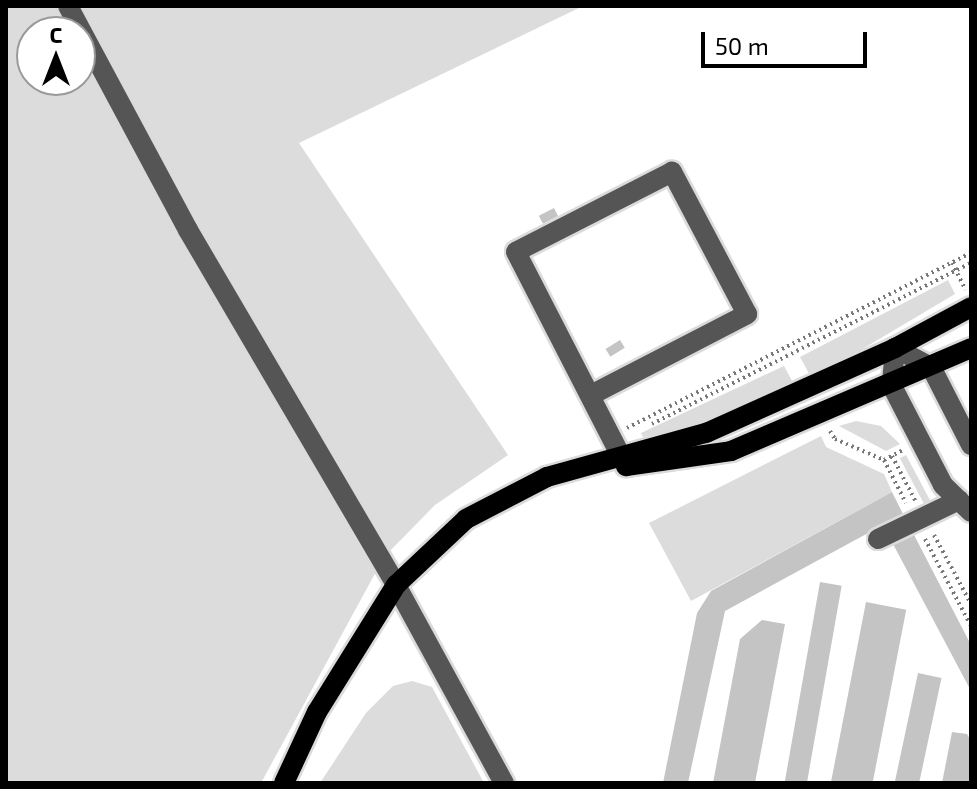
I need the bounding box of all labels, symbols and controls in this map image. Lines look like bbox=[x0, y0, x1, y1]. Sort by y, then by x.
north arrow bbox=[16, 16, 96, 96]
scale bar bbox=[705, 16, 871, 66]
text: С bbox=[50, 21, 62, 47]
text: 50 m bbox=[715, 31, 769, 60]

